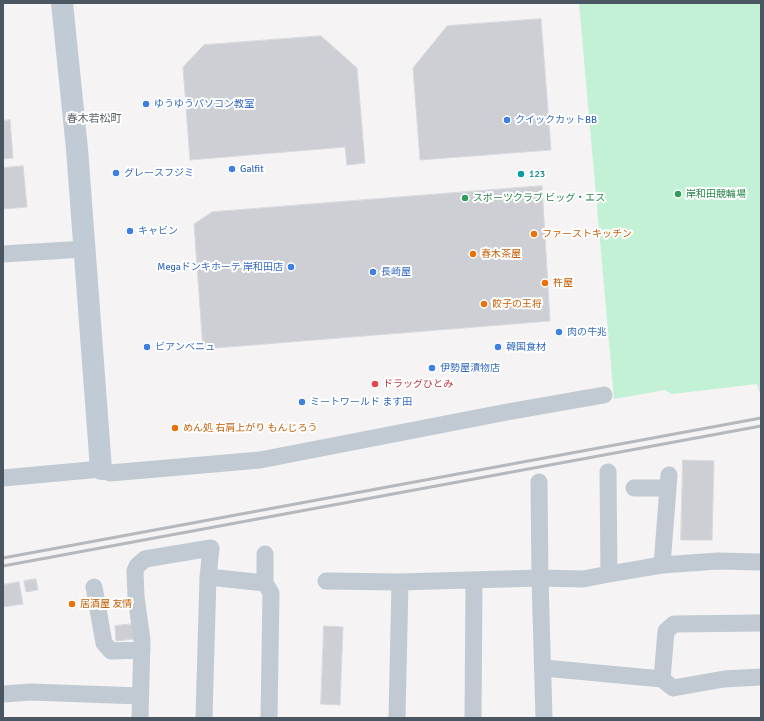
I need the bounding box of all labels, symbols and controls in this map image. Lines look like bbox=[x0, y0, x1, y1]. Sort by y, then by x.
place label: ゆうゆうパソコン教室 bbox=[154, 98, 254, 110]
marker: ゆうゆうパソコン教室 bbox=[141, 99, 151, 109]
district label: 春木若松町 bbox=[67, 112, 121, 126]
place label: クイックカットBB bbox=[515, 114, 597, 126]
marker: クイックカットBB bbox=[502, 115, 512, 125]
place label: Galfit bbox=[240, 163, 264, 175]
marker: Galfit bbox=[227, 164, 237, 174]
place label: グレースフジミ bbox=[124, 167, 194, 179]
marker: グレースフジミ bbox=[111, 168, 121, 178]
place label: 123 bbox=[529, 168, 545, 180]
marker: 123 bbox=[516, 169, 526, 179]
place label: 岸和田競輪場 bbox=[686, 188, 746, 200]
marker: 岸和田競輪場 bbox=[673, 189, 683, 199]
place label: スポーツクラブ ビッグ・エス bbox=[473, 192, 605, 204]
marker: スポーツクラブ ビッグ・エス bbox=[460, 193, 470, 203]
place label: キャビン bbox=[138, 225, 178, 237]
marker: キャビン bbox=[125, 226, 135, 236]
place label: ファーストキッチン bbox=[542, 228, 632, 240]
marker: ファーストキッチン bbox=[529, 229, 539, 239]
place label: 春木茶屋 bbox=[481, 248, 521, 260]
marker: 春木茶屋 bbox=[468, 249, 478, 259]
place label: Megaドンキホーテ 岸和田店 bbox=[157, 261, 283, 273]
marker: Megaドンキホーテ 岸和田店 bbox=[286, 262, 296, 272]
place label: 長崎屋 bbox=[381, 266, 411, 278]
marker: 長崎屋 bbox=[368, 267, 378, 277]
place label: 杵屋 bbox=[553, 277, 573, 289]
marker: 杵屋 bbox=[540, 278, 550, 288]
place label: 餃子の王将 bbox=[492, 298, 542, 310]
marker: 餃子の王将 bbox=[479, 299, 489, 309]
place label: 肉の牛兆 bbox=[567, 326, 607, 338]
marker: 肉の牛兆 bbox=[554, 327, 564, 337]
place label: ビアンベニュ bbox=[155, 341, 215, 353]
place label: 韓国食材 bbox=[506, 341, 546, 353]
marker: ビアンベニュ bbox=[142, 342, 152, 352]
marker: 韓国食材 bbox=[493, 342, 503, 352]
place label: 伊勢屋漬物店 bbox=[440, 362, 500, 374]
marker: 伊勢屋漬物店 bbox=[427, 363, 437, 373]
place label: ドラッグひとみ bbox=[383, 378, 453, 390]
marker: ドラッグひとみ bbox=[370, 379, 380, 389]
place label: ミートワールド ます田 bbox=[310, 396, 412, 408]
marker: ミートワールド ます田 bbox=[297, 397, 307, 407]
place label: めん処 右肩上がり もんじろう bbox=[183, 422, 317, 434]
marker: めん処 右肩上がり もんじろう bbox=[170, 423, 180, 433]
place label: 居酒屋 友情 bbox=[80, 598, 132, 610]
marker: 居酒屋 友情 bbox=[67, 599, 77, 609]

